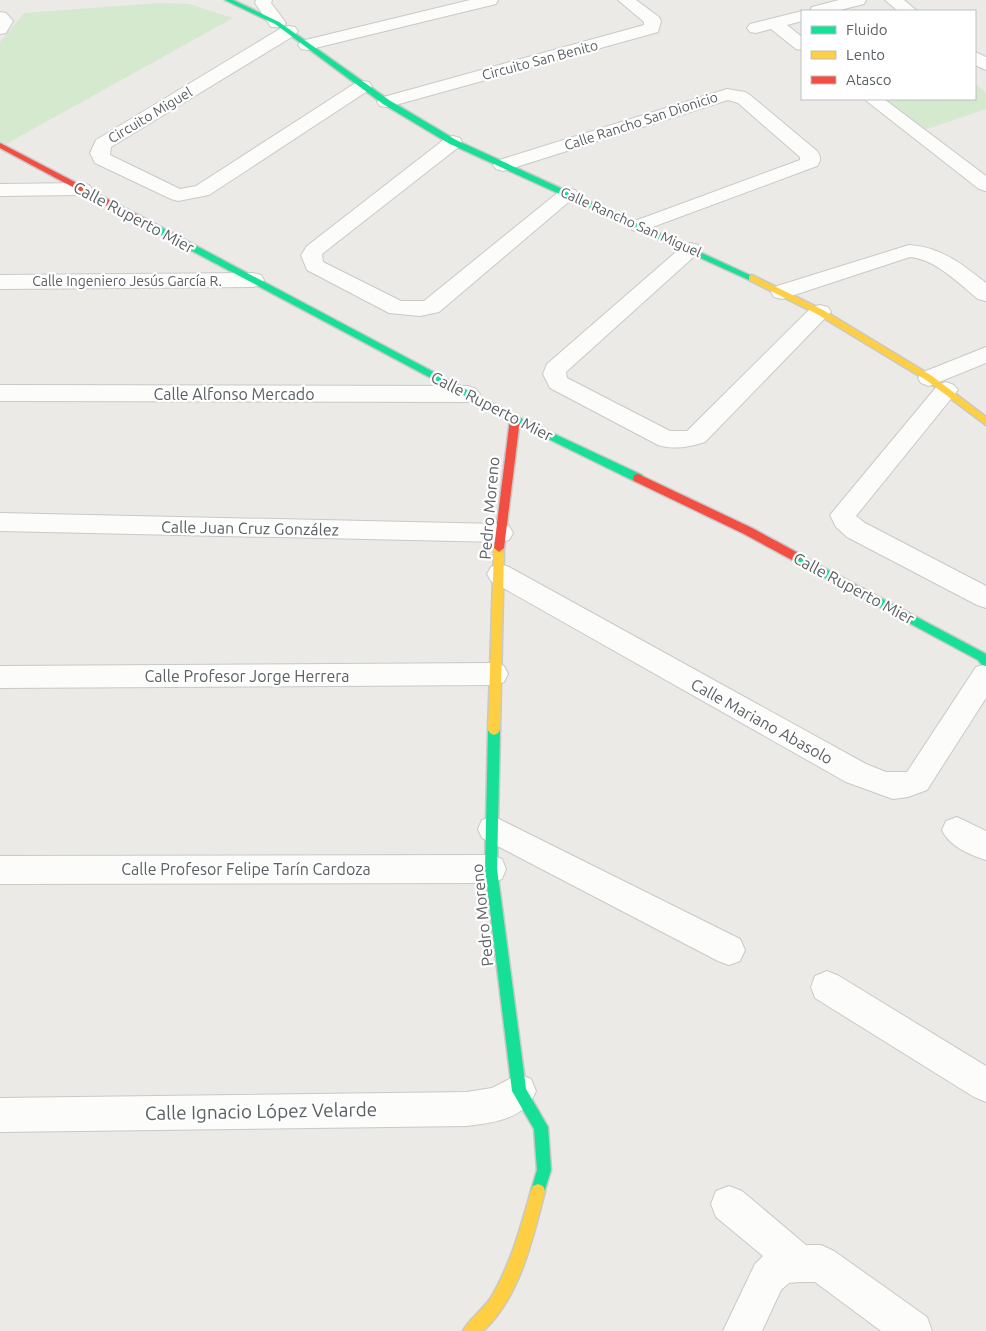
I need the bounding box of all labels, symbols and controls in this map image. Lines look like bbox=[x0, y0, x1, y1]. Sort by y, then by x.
legend bbox=[801, 10, 976, 100]
text: Fluido bbox=[846, 21, 888, 38]
street label: Circuito San Benito bbox=[480, 37, 600, 83]
text: Lento bbox=[846, 46, 885, 63]
text: Atasco bbox=[846, 71, 892, 88]
street label: Circuito Miguel bbox=[105, 83, 195, 146]
street label: Calle Rancho San Dionicio bbox=[562, 89, 720, 153]
street label: Calle Ruperto Mier bbox=[71, 178, 197, 256]
street label: Calle Rancho San Miguel bbox=[558, 184, 704, 260]
street label: Calle Ingeniero Jesús García R. bbox=[32, 273, 222, 289]
street label: Calle Ruperto Mier bbox=[428, 368, 556, 444]
street label: Calle Alfonso Mercado bbox=[153, 385, 315, 403]
street label: Pedro Moreno bbox=[476, 456, 502, 560]
street label: Calle Juan Cruz González bbox=[161, 517, 339, 539]
street label: Calle Ruperto Mier bbox=[791, 549, 917, 627]
street label: Calle Profesor Jorge Herrera bbox=[144, 667, 350, 685]
street label: Calle Mariano Abasolo bbox=[688, 675, 836, 767]
street label: Calle Profesor Felipe Tarín Cardoza bbox=[121, 860, 371, 878]
street label: Pedro Moreno bbox=[468, 863, 496, 967]
street label: Calle Ignacio López Velarde bbox=[145, 1098, 377, 1124]

